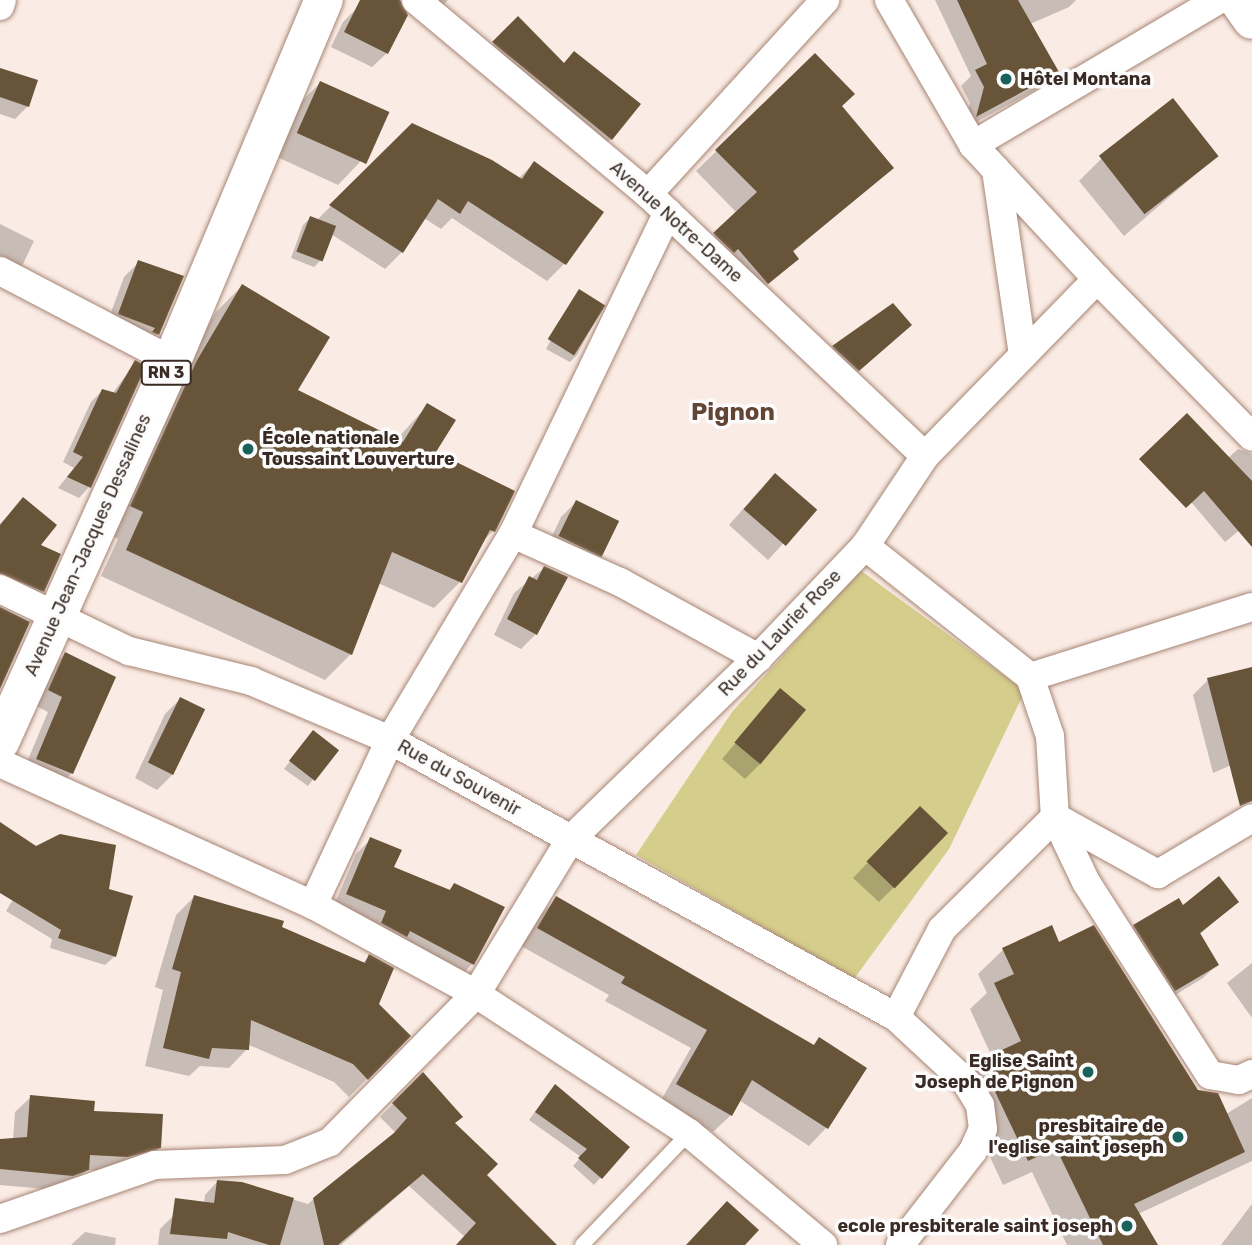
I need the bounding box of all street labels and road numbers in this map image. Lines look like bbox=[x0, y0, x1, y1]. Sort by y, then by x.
street label: Avenue Notre-Dame bbox=[605, 157, 747, 287]
road number: RN 3 bbox=[140, 360, 192, 386]
street label: Avenue Jean-Jacques Dessalines bbox=[20, 411, 156, 679]
street label: Rue du Laurier Rose bbox=[714, 565, 846, 701]
street label: Rue du Souvenir bbox=[394, 735, 524, 821]

